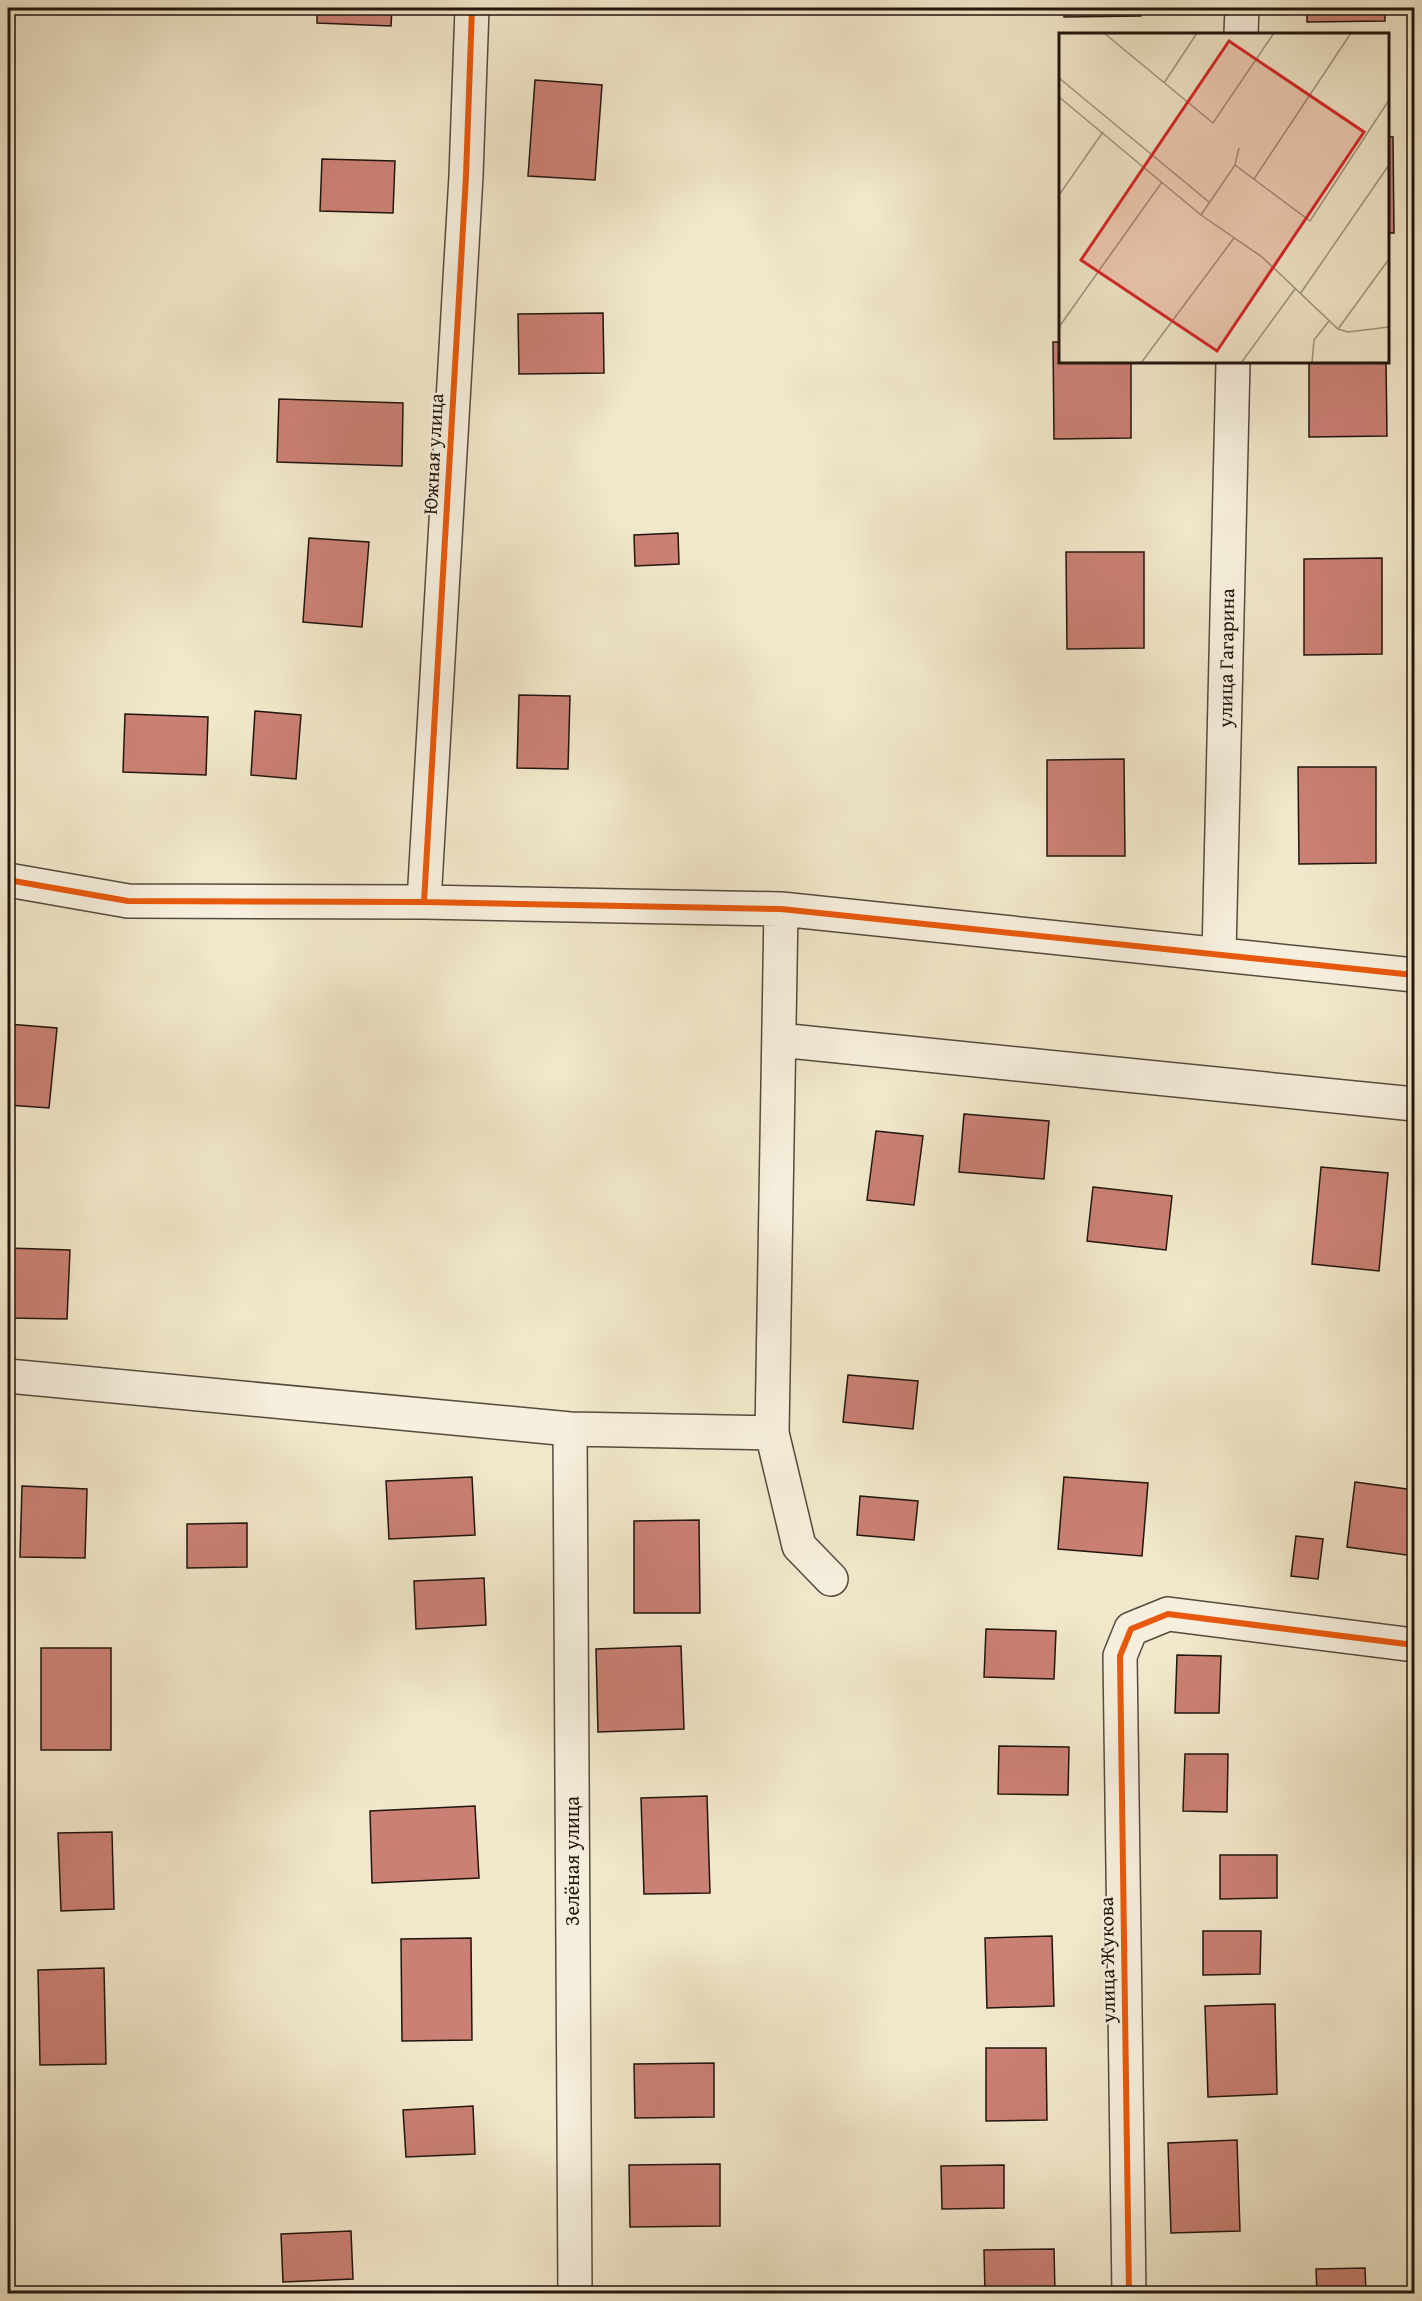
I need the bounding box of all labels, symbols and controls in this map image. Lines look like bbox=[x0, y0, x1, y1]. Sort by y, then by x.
inset map bbox=[1059, 33, 1389, 363]
street label: Южная улица bbox=[415, 392, 450, 515]
street label: улица Гагарина bbox=[1210, 588, 1241, 729]
street label: Зелёная улица bbox=[557, 1796, 586, 1926]
street label: улица Жукова bbox=[1091, 1896, 1122, 2024]

